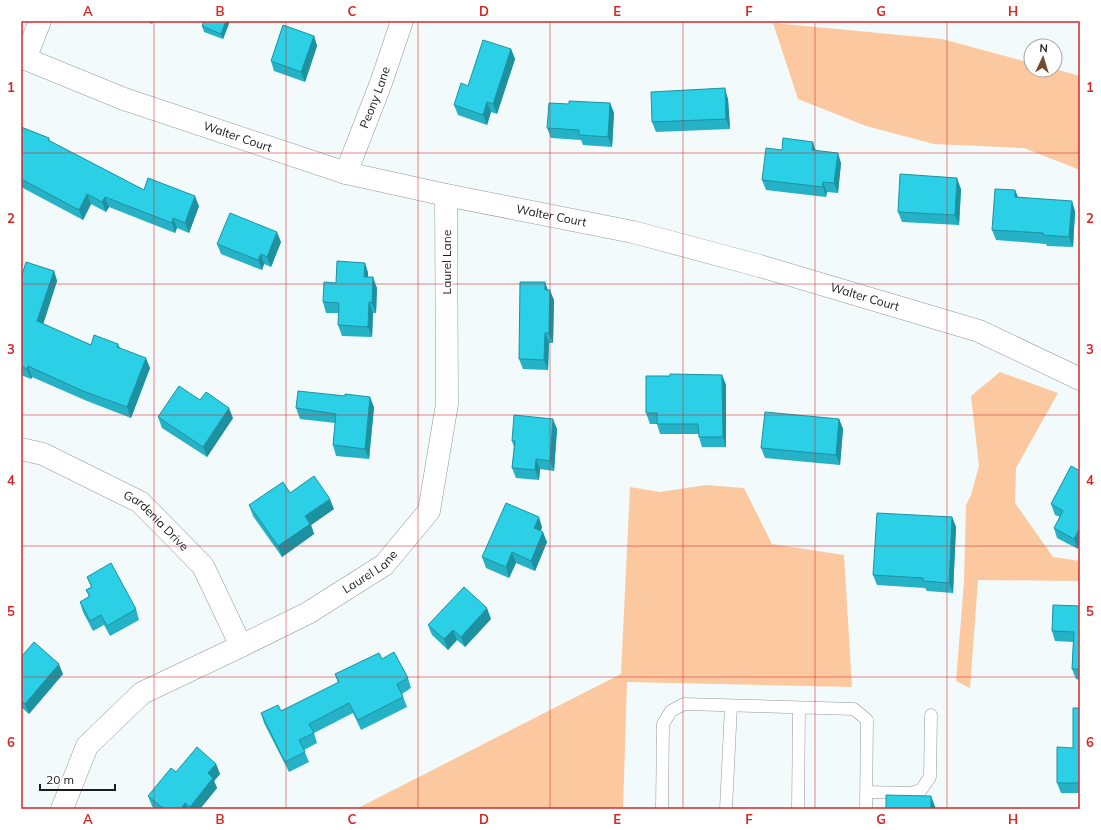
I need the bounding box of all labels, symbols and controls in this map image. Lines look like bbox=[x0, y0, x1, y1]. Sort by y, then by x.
text: A bbox=[83, 3, 93, 19]
text: B bbox=[216, 3, 225, 19]
text: C bbox=[348, 3, 357, 19]
text: D bbox=[479, 3, 489, 19]
text: E bbox=[613, 3, 621, 19]
text: F bbox=[745, 3, 753, 19]
text: G bbox=[876, 3, 886, 19]
text: H bbox=[1008, 3, 1018, 19]
north arrow bbox=[1023, 38, 1063, 78]
text: N bbox=[1039, 41, 1048, 55]
street label: Peony Lane bbox=[356, 65, 393, 130]
text: 1 bbox=[7, 79, 15, 95]
text: 1 bbox=[1086, 79, 1094, 95]
street label: Walter Court bbox=[202, 118, 274, 155]
street label: Walter Court bbox=[515, 201, 588, 230]
text: 2 bbox=[7, 210, 15, 226]
text: 2 bbox=[1086, 210, 1094, 226]
street label: Laurel Lane bbox=[439, 230, 454, 294]
street label: Walter Court bbox=[829, 279, 901, 314]
text: 3 bbox=[7, 341, 15, 357]
text: 3 bbox=[1086, 341, 1094, 357]
text: 4 bbox=[7, 472, 15, 488]
text: 4 bbox=[1086, 472, 1094, 488]
street label: Gardenia Drive bbox=[121, 487, 192, 554]
street label: Laurel Lane bbox=[339, 547, 400, 596]
text: 5 bbox=[7, 603, 15, 619]
text: 5 bbox=[1086, 603, 1094, 619]
text: 6 bbox=[7, 734, 15, 750]
text: 6 bbox=[1086, 734, 1094, 750]
scale bar bbox=[40, 766, 115, 792]
text: 20 m bbox=[46, 772, 74, 787]
text: A bbox=[83, 811, 93, 827]
text: B bbox=[216, 811, 225, 827]
text: C bbox=[348, 811, 357, 827]
text: D bbox=[479, 811, 489, 827]
text: E bbox=[613, 811, 621, 827]
text: F bbox=[745, 811, 753, 827]
text: G bbox=[876, 811, 886, 827]
text: H bbox=[1008, 811, 1018, 827]

